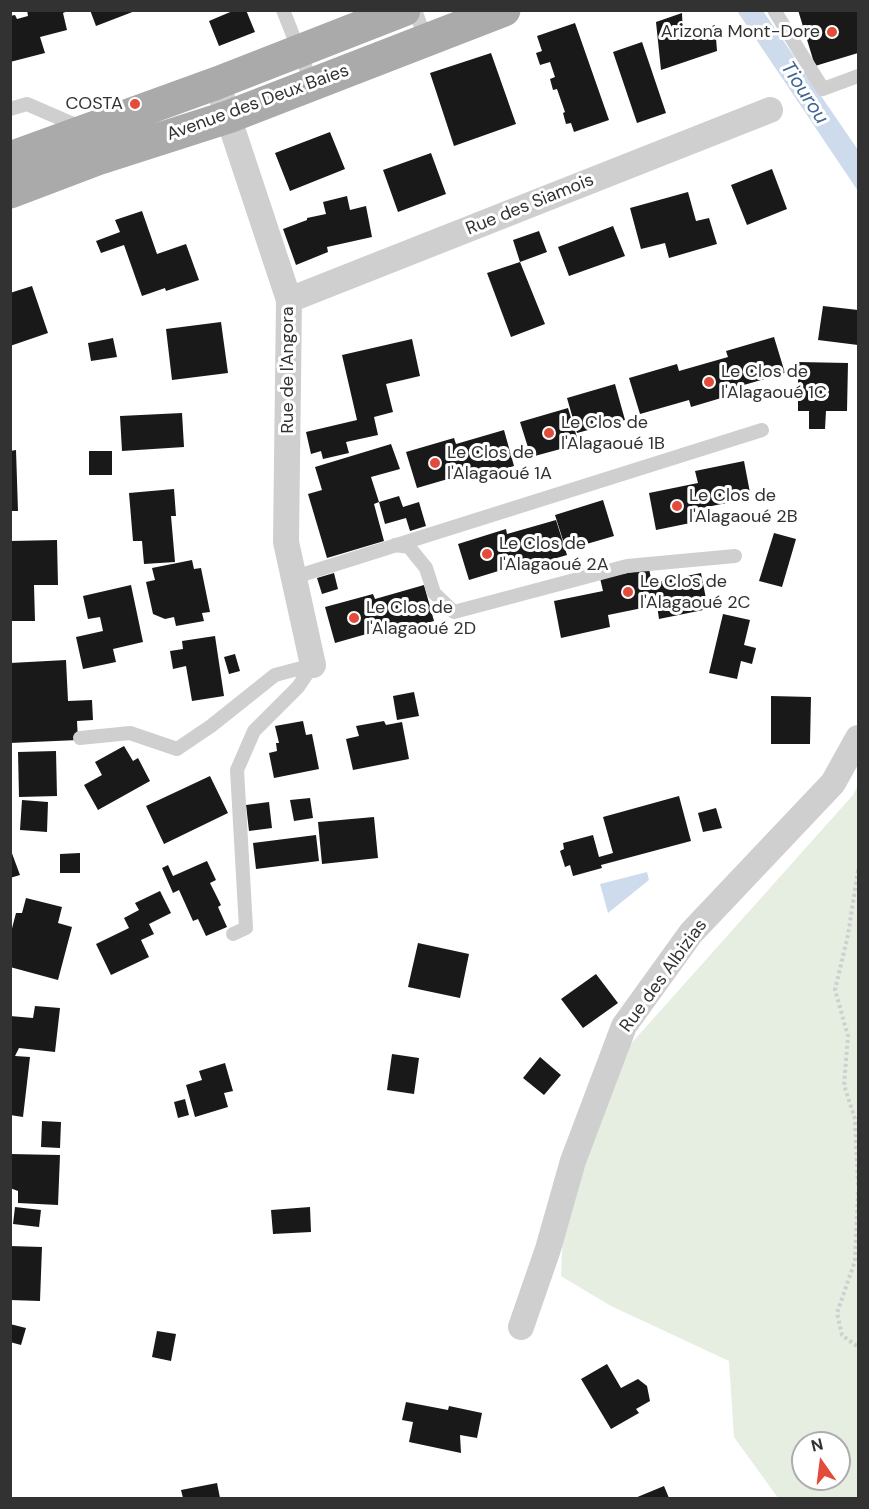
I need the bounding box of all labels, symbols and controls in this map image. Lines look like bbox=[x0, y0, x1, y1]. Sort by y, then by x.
place label: Arizona Mont-Dore bbox=[661, 21, 820, 43]
marker: Arizona Mont-Dore bbox=[825, 25, 839, 39]
water label: Tiourou bbox=[775, 57, 833, 129]
street label: Avenue des Deux Baies bbox=[164, 60, 352, 146]
place label: COSTA bbox=[65, 93, 123, 115]
marker: COSTA bbox=[128, 97, 142, 111]
street label: Rue des Siamois bbox=[463, 170, 597, 240]
street label: Rue de l'Angora bbox=[277, 306, 299, 434]
place label: Le Clos de l'Alagaoué 1C bbox=[721, 361, 827, 404]
marker: Le Clos de l'Alagaoué 1C bbox=[702, 375, 716, 389]
place label: Le Clos de l'Alagaoué 1B bbox=[561, 412, 665, 454]
marker: Le Clos de l'Alagaoué 1B bbox=[542, 426, 556, 440]
place label: Le Clos de l'Alagaoué 1A bbox=[447, 442, 552, 484]
marker: Le Clos de l'Alagaoué 1A bbox=[428, 456, 442, 470]
place label: Le Clos de l'Alagaoué 2B bbox=[689, 485, 798, 528]
marker: Le Clos de l'Alagaoué 2B bbox=[670, 499, 684, 513]
place label: Le Clos de l'Alagaoué 2A bbox=[499, 533, 609, 576]
marker: Le Clos de l'Alagaoué 2A bbox=[480, 547, 494, 561]
place label: Le Clos de l'Alagaoué 2C bbox=[640, 571, 750, 614]
marker: Le Clos de l'Alagaoué 2C bbox=[621, 585, 635, 599]
place label: Le Clos de l'Alagaoué 2D bbox=[366, 597, 476, 640]
marker: Le Clos de l'Alagaoué 2D bbox=[347, 611, 361, 625]
street label: Rue des Albizias bbox=[616, 915, 712, 1037]
north arrow bbox=[791, 1431, 851, 1491]
text: N bbox=[809, 1433, 825, 1457]

